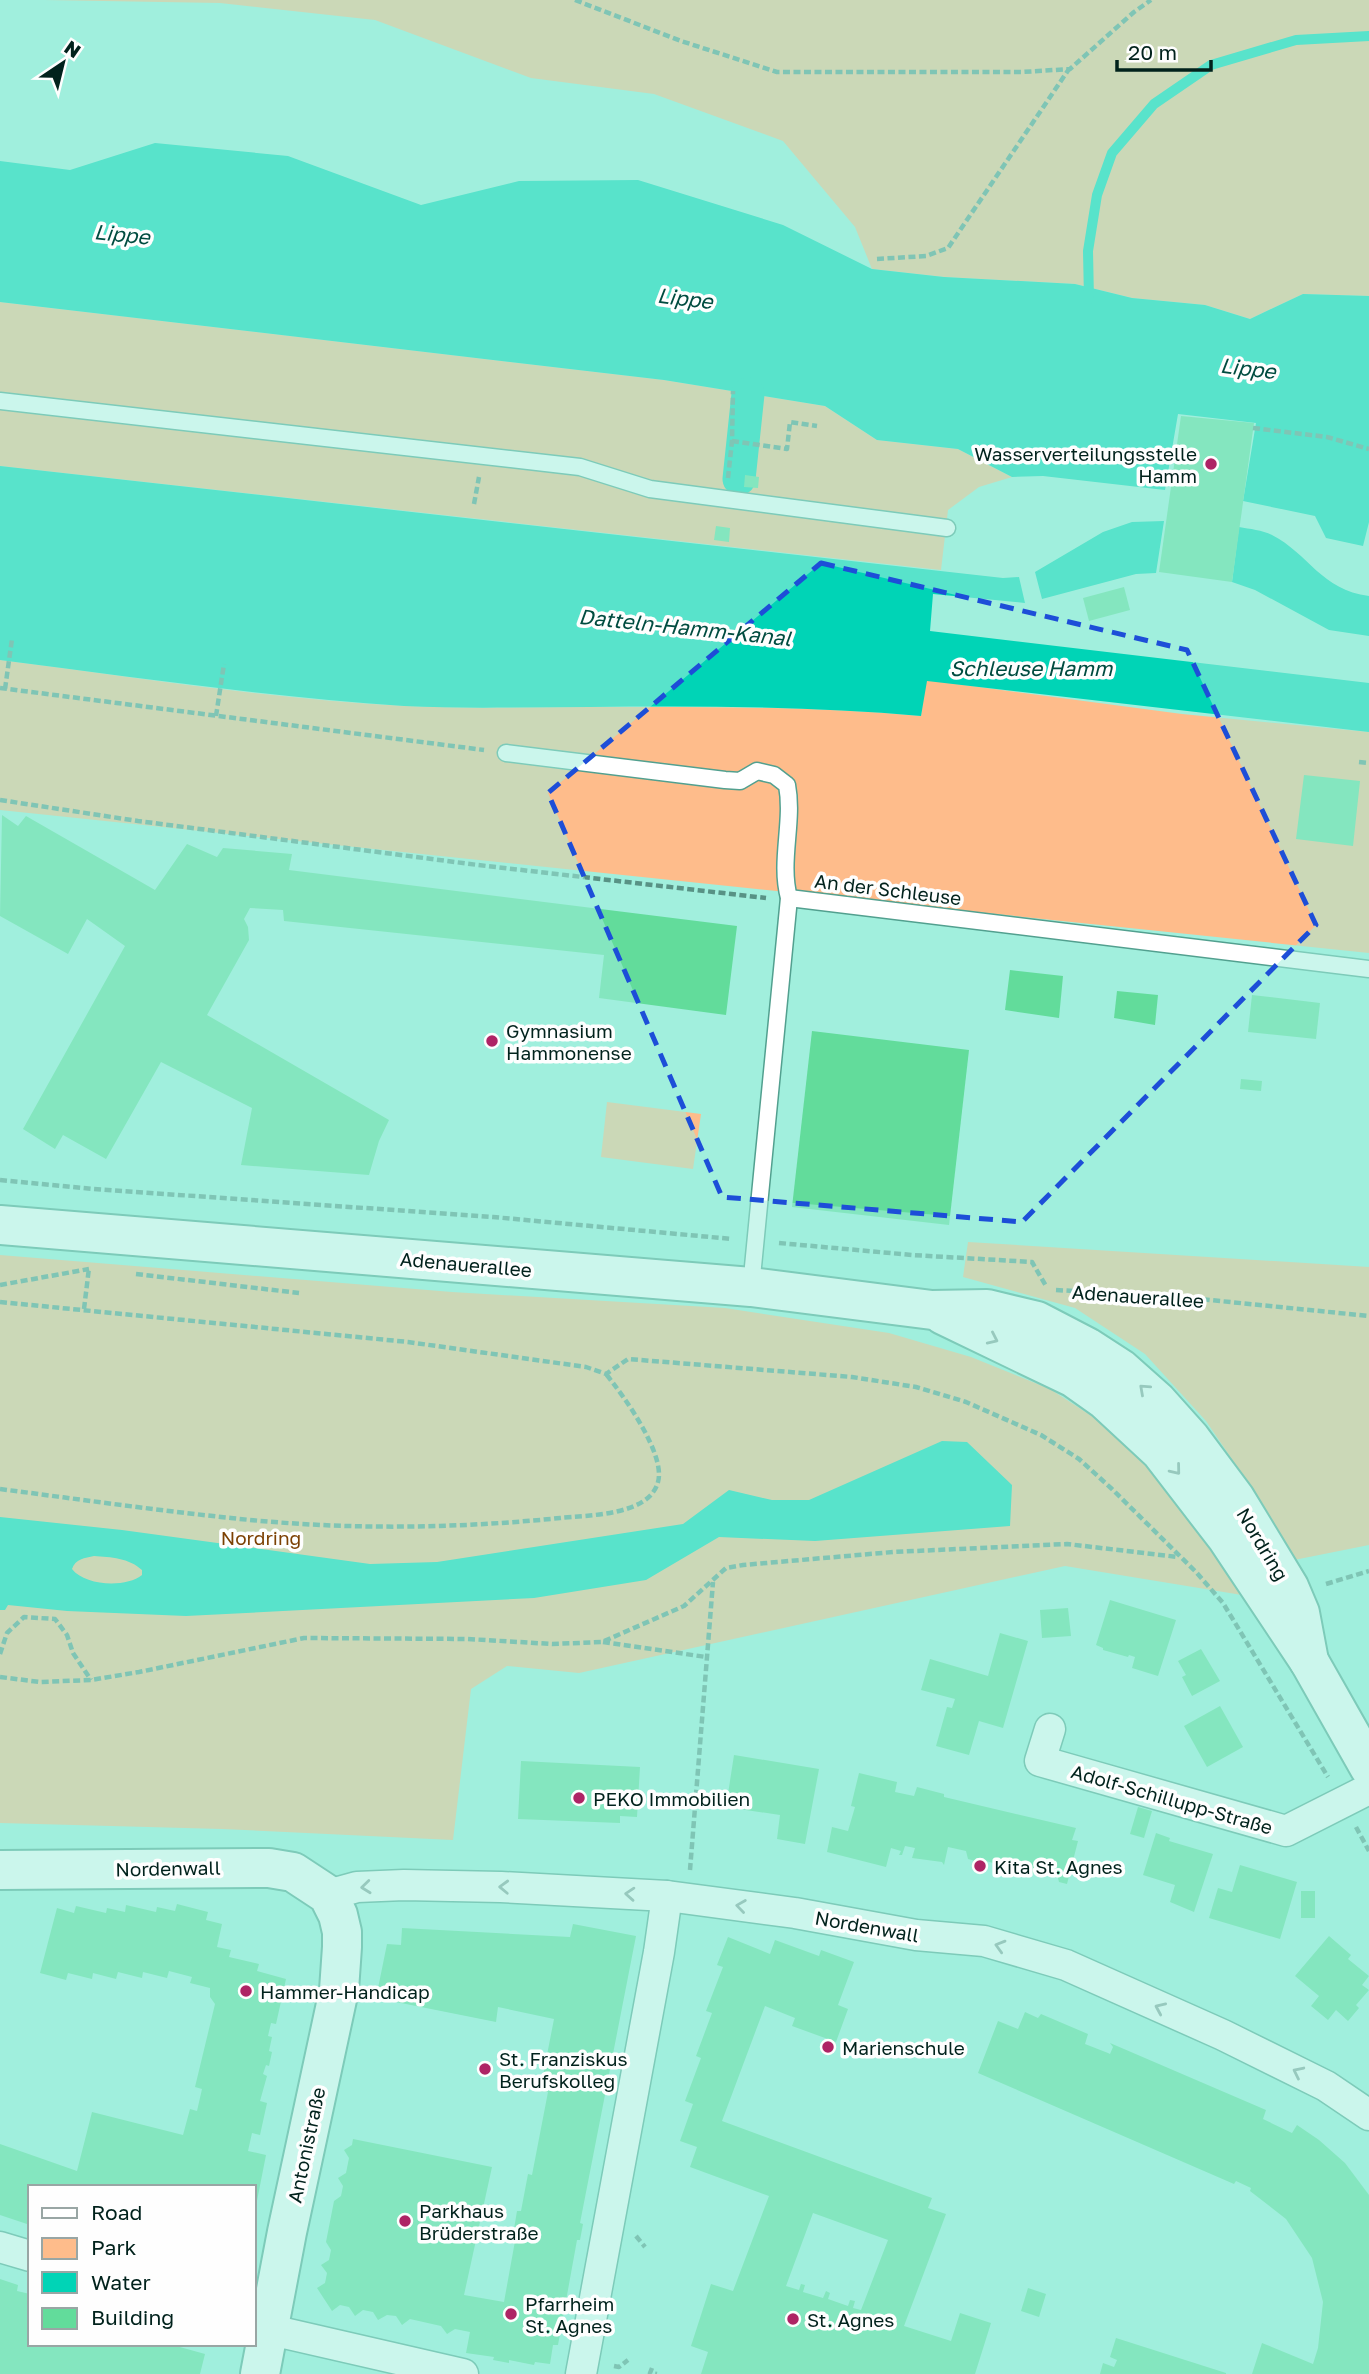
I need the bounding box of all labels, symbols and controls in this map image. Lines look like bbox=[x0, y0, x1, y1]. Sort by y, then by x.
north arrow bbox=[28, 28, 98, 98]
scale bar bbox=[1117, 28, 1212, 72]
text: N bbox=[61, 35, 86, 62]
text: 20 m bbox=[1128, 39, 1177, 65]
water label: Lippe bbox=[93, 218, 153, 250]
water label: Lippe bbox=[656, 282, 716, 315]
water label: Lippe bbox=[1219, 352, 1279, 385]
place label: Wasserverteilungsstelle Hamm bbox=[974, 442, 1197, 487]
marker: Wasserverteilungsstelle Hamm bbox=[1203, 456, 1219, 472]
water label: Datteln-Hamm-Kanal bbox=[578, 603, 794, 651]
water label: Schleuse Hamm bbox=[950, 655, 1114, 681]
street label: An der Schleuse bbox=[813, 869, 963, 909]
place label: Gymnasium Hammonense bbox=[506, 1019, 632, 1064]
marker: Gymnasium Hammonense bbox=[484, 1033, 500, 1049]
street label: Adenauerallee bbox=[399, 1247, 533, 1281]
street label: Adenauerallee bbox=[1071, 1280, 1205, 1312]
one-way arrow bbox=[986, 1331, 999, 1345]
one-way arrow bbox=[1139, 1385, 1152, 1397]
one-way arrow bbox=[1167, 1463, 1180, 1475]
street label: Nordring bbox=[1232, 1504, 1294, 1584]
park label: Nordring bbox=[221, 1526, 301, 1549]
street label: Adolf-Schillupp-Straße bbox=[1069, 1759, 1275, 1839]
place label: PEKO Immobilien bbox=[593, 1787, 750, 1810]
marker: PEKO Immobilien bbox=[571, 1790, 587, 1806]
place label: Kita St. Agnes bbox=[994, 1855, 1123, 1878]
street label: Nordenwall bbox=[115, 1856, 221, 1880]
marker: Kita St. Agnes bbox=[972, 1858, 988, 1874]
one-way arrow bbox=[360, 1879, 371, 1894]
one-way arrow bbox=[498, 1880, 509, 1895]
one-way arrow bbox=[624, 1886, 635, 1901]
one-way arrow bbox=[735, 1899, 747, 1914]
street label: Nordenwall bbox=[813, 1906, 921, 1946]
one-way arrow bbox=[994, 1940, 1006, 1955]
place label: Hammer-Handicap bbox=[260, 1980, 430, 2003]
marker: Hammer-Handicap bbox=[238, 1983, 254, 1999]
one-way arrow bbox=[1155, 2002, 1168, 2016]
place label: Marienschule bbox=[842, 2036, 965, 2059]
marker: Marienschule bbox=[820, 2039, 836, 2055]
place label: St. Franziskus Berufskolleg bbox=[499, 2047, 628, 2092]
marker: St. Franziskus Berufskolleg bbox=[477, 2061, 493, 2077]
one-way arrow bbox=[1293, 2067, 1305, 2081]
street label: Antonistraße bbox=[283, 2085, 329, 2205]
legend bbox=[28, 2185, 256, 2346]
text: Road bbox=[91, 2199, 142, 2225]
place label: Parkhaus Brüderstraße bbox=[419, 2199, 538, 2244]
marker: Parkhaus Brüderstraße bbox=[397, 2213, 413, 2229]
text: Park bbox=[91, 2234, 137, 2260]
text: Water bbox=[91, 2269, 151, 2295]
place label: Pfarrheim St. Agnes bbox=[525, 2292, 614, 2337]
text: Building bbox=[91, 2304, 174, 2330]
marker: Pfarrheim St. Agnes bbox=[503, 2306, 519, 2322]
place label: St. Agnes bbox=[807, 2308, 894, 2331]
marker: St. Agnes bbox=[785, 2311, 801, 2327]

